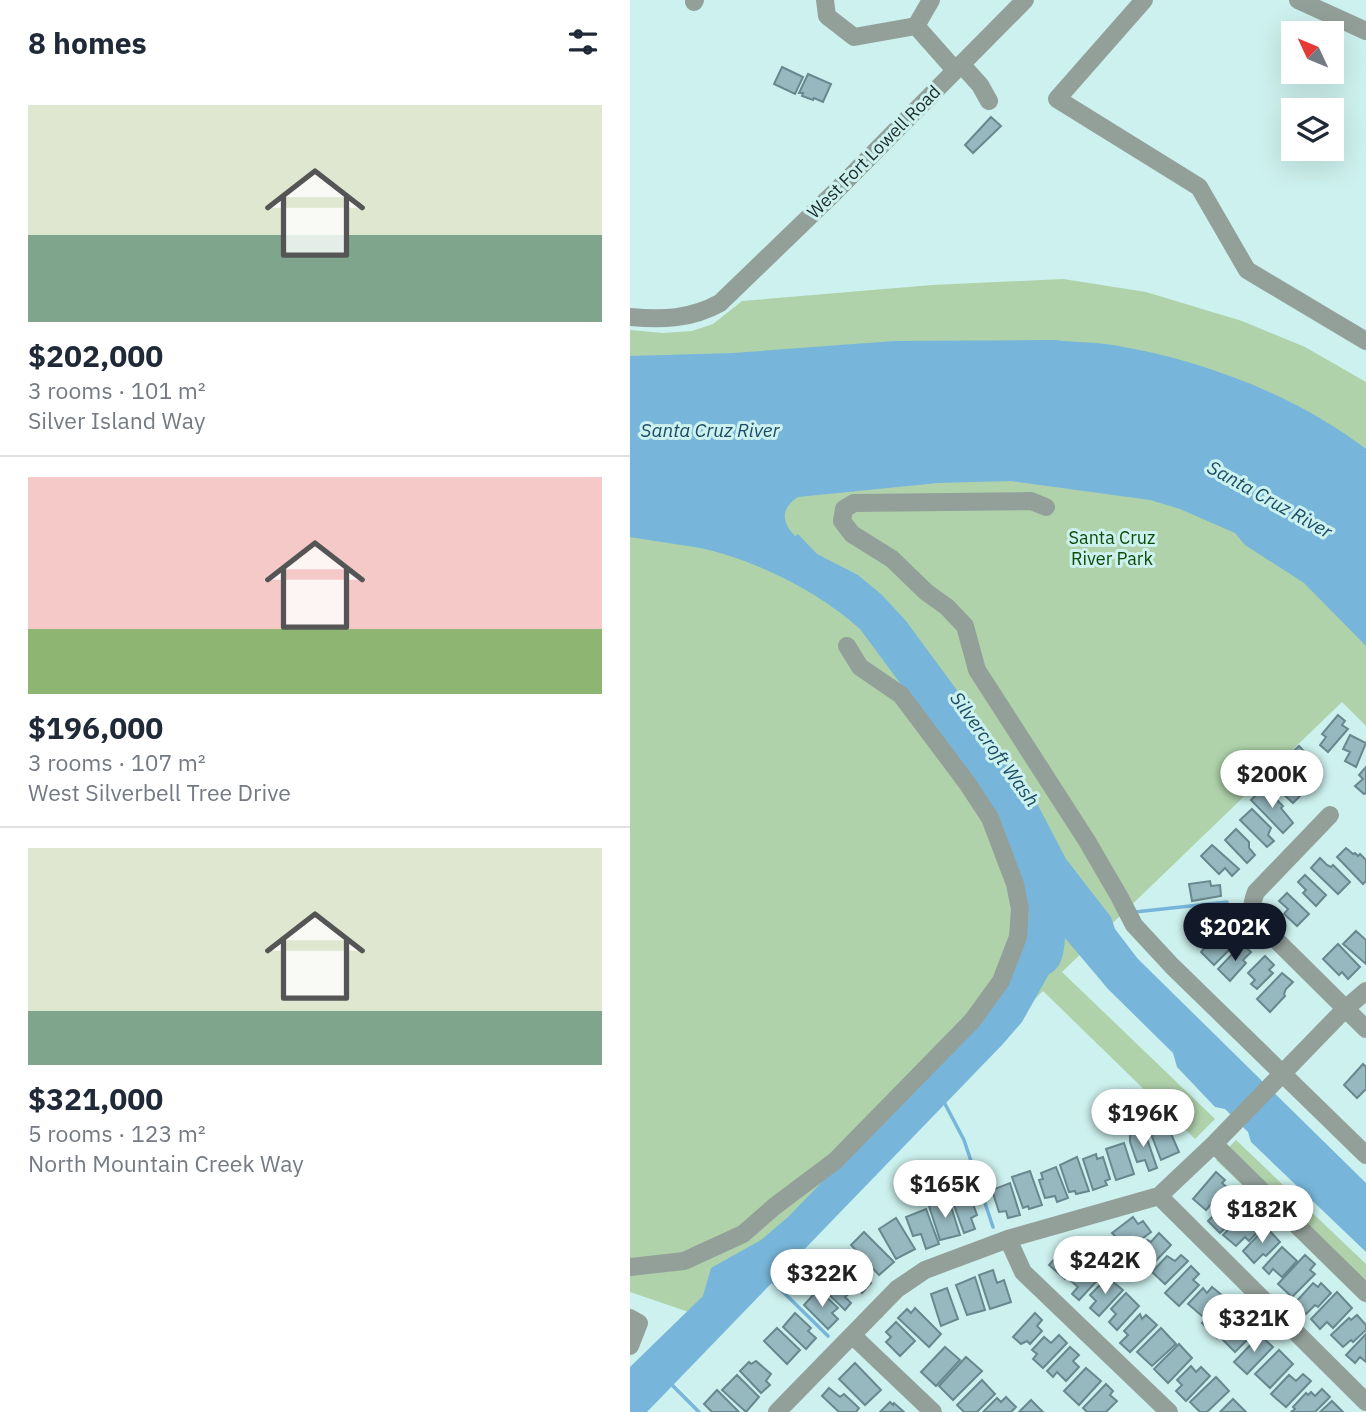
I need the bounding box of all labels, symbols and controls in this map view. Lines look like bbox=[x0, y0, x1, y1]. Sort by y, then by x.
north arrow bbox=[1281, 21, 1344, 84]
map controls bbox=[1281, 21, 1344, 161]
text: 8 homes bbox=[28, 23, 147, 62]
icon: filters bbox=[564, 23, 602, 61]
street label: West Fort Lowell Road bbox=[802, 80, 945, 223]
button: layers bbox=[1281, 98, 1344, 161]
icon: home bbox=[252, 150, 378, 276]
text: $202,000 bbox=[28, 336, 163, 375]
text: 3 rooms · 101 m² bbox=[28, 375, 206, 405]
text: Silver Island Way bbox=[28, 405, 205, 435]
water label: Santa Cruz River bbox=[641, 418, 781, 442]
water label: Santa Cruz River bbox=[1203, 455, 1338, 544]
icon: home bbox=[252, 522, 378, 648]
park label: Santa Cruz River Park bbox=[1069, 526, 1155, 570]
water label: Silvercroft Wash bbox=[945, 687, 1045, 811]
text: $196,000 bbox=[28, 708, 163, 747]
text: 3 rooms · 107 m² bbox=[28, 747, 206, 777]
pin: $200K bbox=[1223, 750, 1321, 810]
text: $200K bbox=[1236, 758, 1308, 788]
text: West Silverbell Tree Drive bbox=[28, 777, 291, 807]
icon: home bbox=[252, 893, 378, 1019]
pin: $202K bbox=[1186, 904, 1284, 963]
text: $202K bbox=[1199, 911, 1271, 941]
text: $321,000 bbox=[28, 1079, 163, 1118]
pin: $196K bbox=[1094, 1090, 1192, 1149]
text: $196K bbox=[1107, 1097, 1179, 1127]
text: 5 rooms · 123 m² bbox=[28, 1118, 206, 1148]
text: North Mountain Creek Way bbox=[28, 1148, 304, 1178]
pin: $165K bbox=[896, 1160, 994, 1220]
text: $165K bbox=[909, 1168, 981, 1198]
pin: $182K bbox=[1213, 1186, 1311, 1245]
text: $182K bbox=[1226, 1193, 1298, 1223]
pin: $242K bbox=[1056, 1236, 1154, 1296]
text: $242K bbox=[1069, 1244, 1141, 1274]
pin: $322K bbox=[773, 1250, 871, 1309]
text: $322K bbox=[786, 1257, 858, 1287]
pin: $321K bbox=[1205, 1294, 1303, 1354]
text: $321K bbox=[1218, 1302, 1290, 1332]

